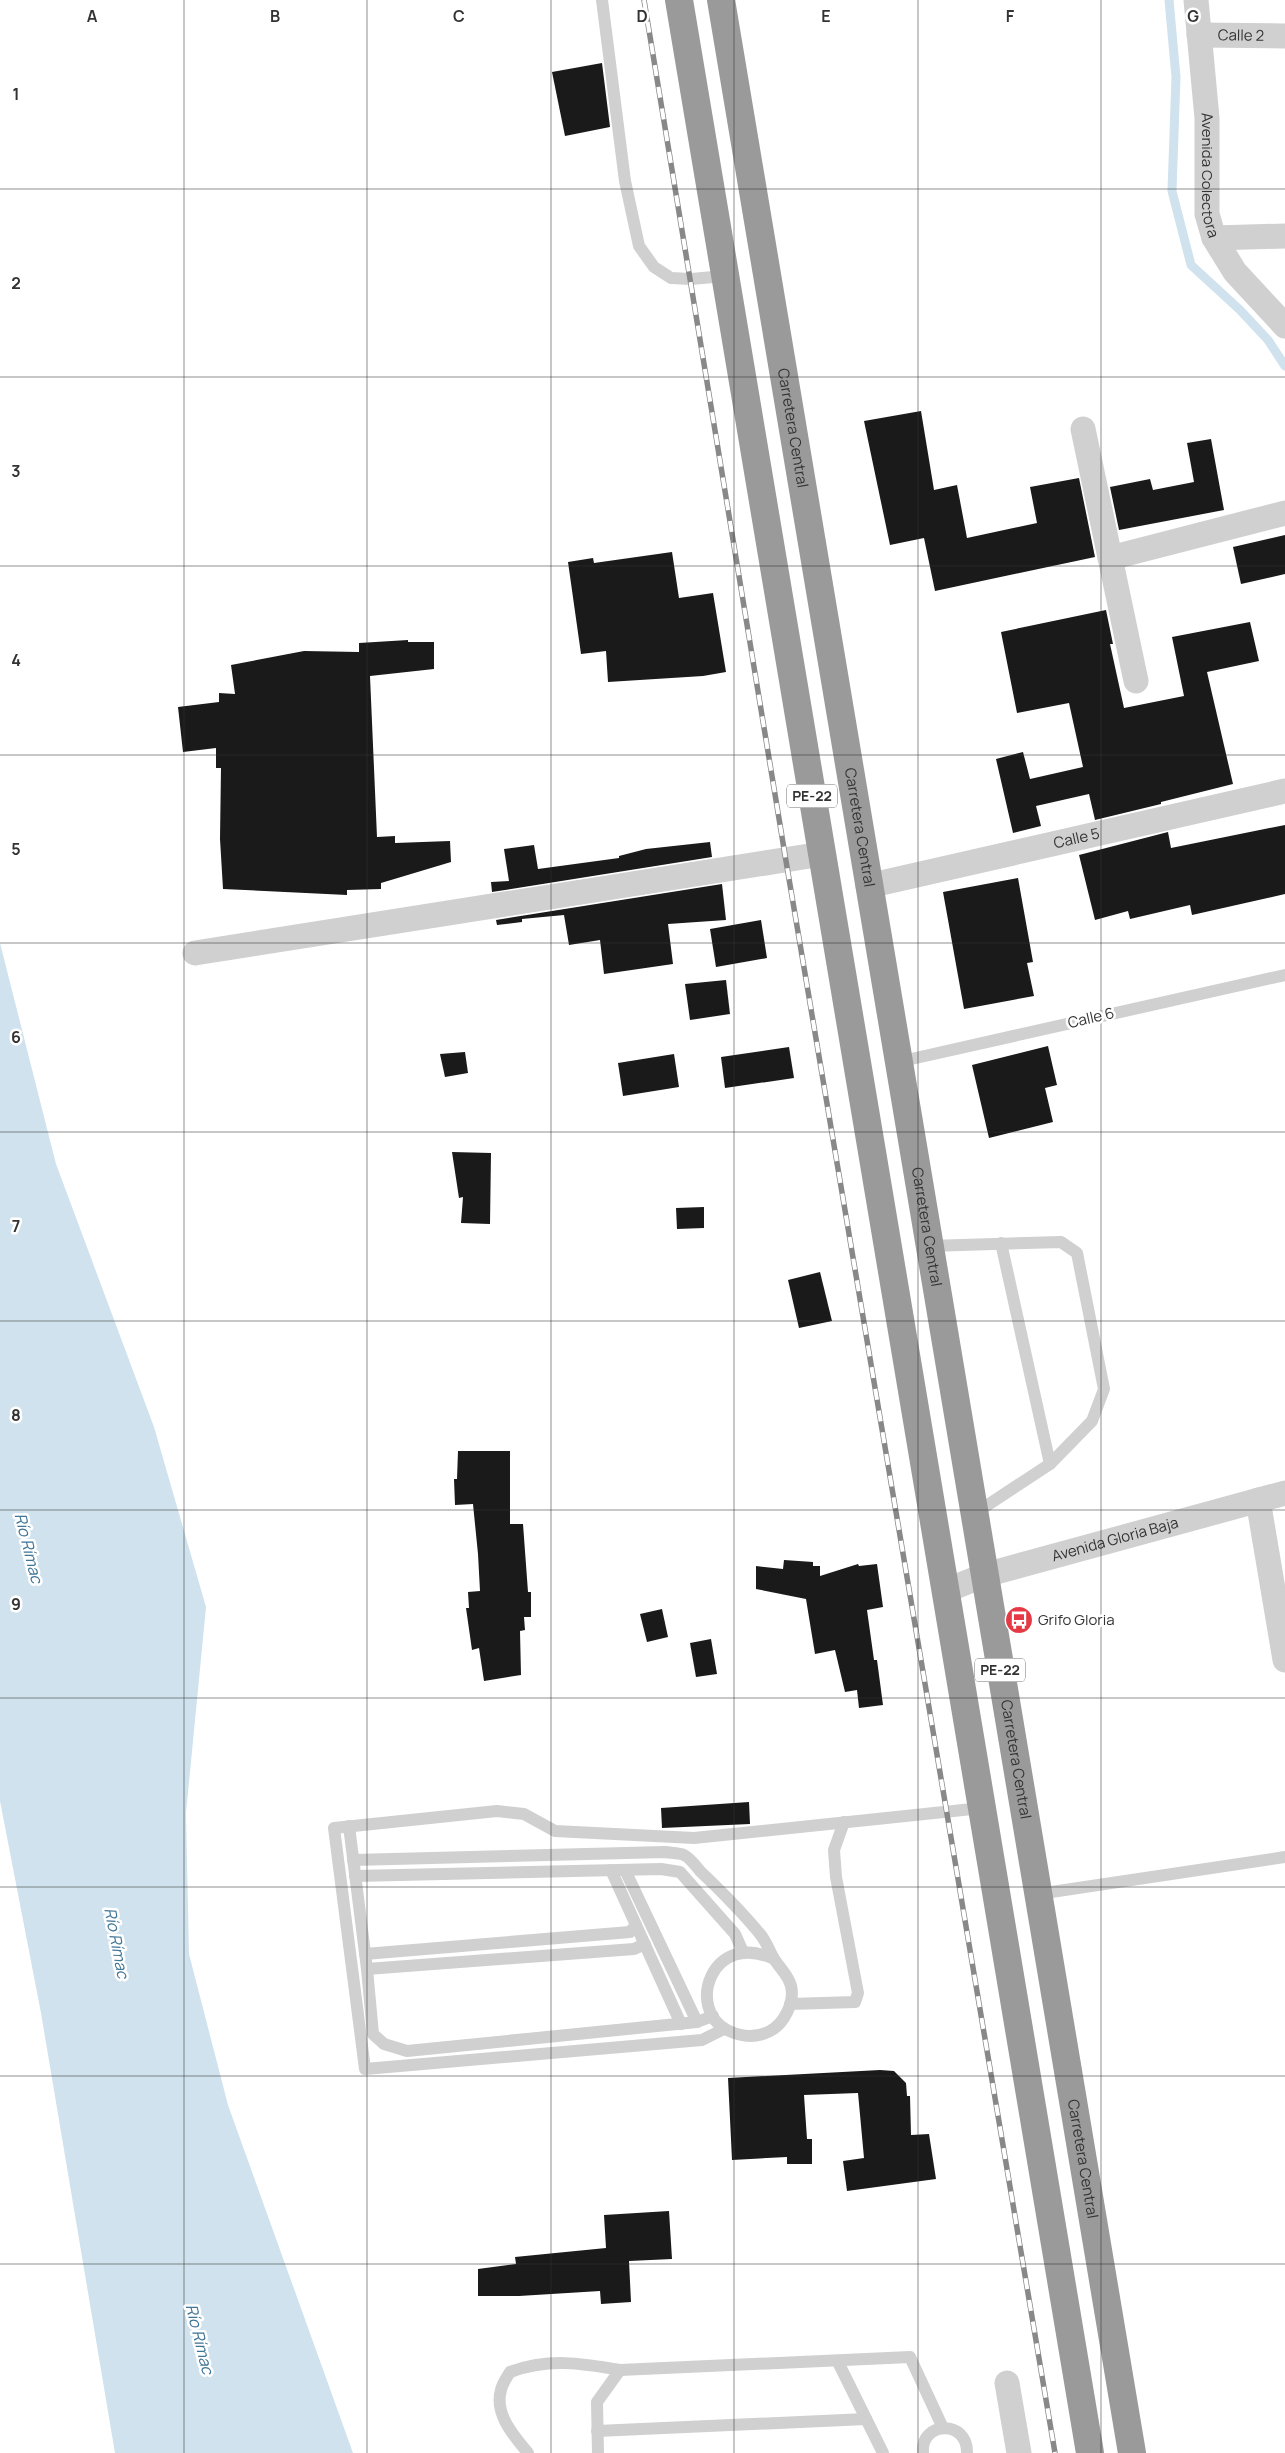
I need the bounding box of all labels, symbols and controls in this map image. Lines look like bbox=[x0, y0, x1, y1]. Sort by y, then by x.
text: A bbox=[87, 5, 98, 27]
text: B bbox=[270, 5, 280, 27]
text: C bbox=[453, 5, 465, 27]
text: D bbox=[636, 5, 648, 27]
text: E bbox=[821, 5, 831, 27]
text: F bbox=[1006, 5, 1015, 27]
text: G bbox=[1187, 5, 1199, 27]
street label: Calle 2 bbox=[1218, 24, 1264, 46]
text: 1 bbox=[12, 83, 20, 105]
street label: Avenida Colectora bbox=[1197, 112, 1224, 240]
text: 2 bbox=[11, 272, 21, 294]
street label: Carretera Central bbox=[773, 367, 814, 489]
text: 3 bbox=[11, 460, 21, 482]
text: 4 bbox=[11, 649, 21, 671]
street label: Carretera Central bbox=[840, 766, 880, 889]
road number: PE-22 bbox=[787, 784, 837, 808]
street label: Calle 5 bbox=[1052, 823, 1102, 853]
text: 5 bbox=[11, 838, 21, 860]
street label: Calle 6 bbox=[1066, 1002, 1116, 1033]
text: 6 bbox=[11, 1026, 21, 1048]
street label: Carretera Central bbox=[907, 1166, 947, 1288]
text: 7 bbox=[12, 1215, 20, 1237]
text: 8 bbox=[11, 1404, 21, 1426]
water label: Río Rímac bbox=[10, 1511, 49, 1587]
street label: Avenida Gloria Baja bbox=[1049, 1512, 1181, 1566]
text: 9 bbox=[11, 1593, 21, 1615]
bus stop icon: Grifo Gloria bbox=[1004, 1605, 1034, 1635]
place label: Grifo Gloria bbox=[1038, 1609, 1115, 1630]
road number: PE-22 bbox=[975, 1658, 1025, 1682]
street label: Carretera Central bbox=[996, 1698, 1037, 1821]
water label: Río Rímac bbox=[99, 1906, 135, 1981]
street label: Carretera Central bbox=[1063, 2098, 1104, 2220]
water label: Río Rímac bbox=[181, 2302, 220, 2378]

